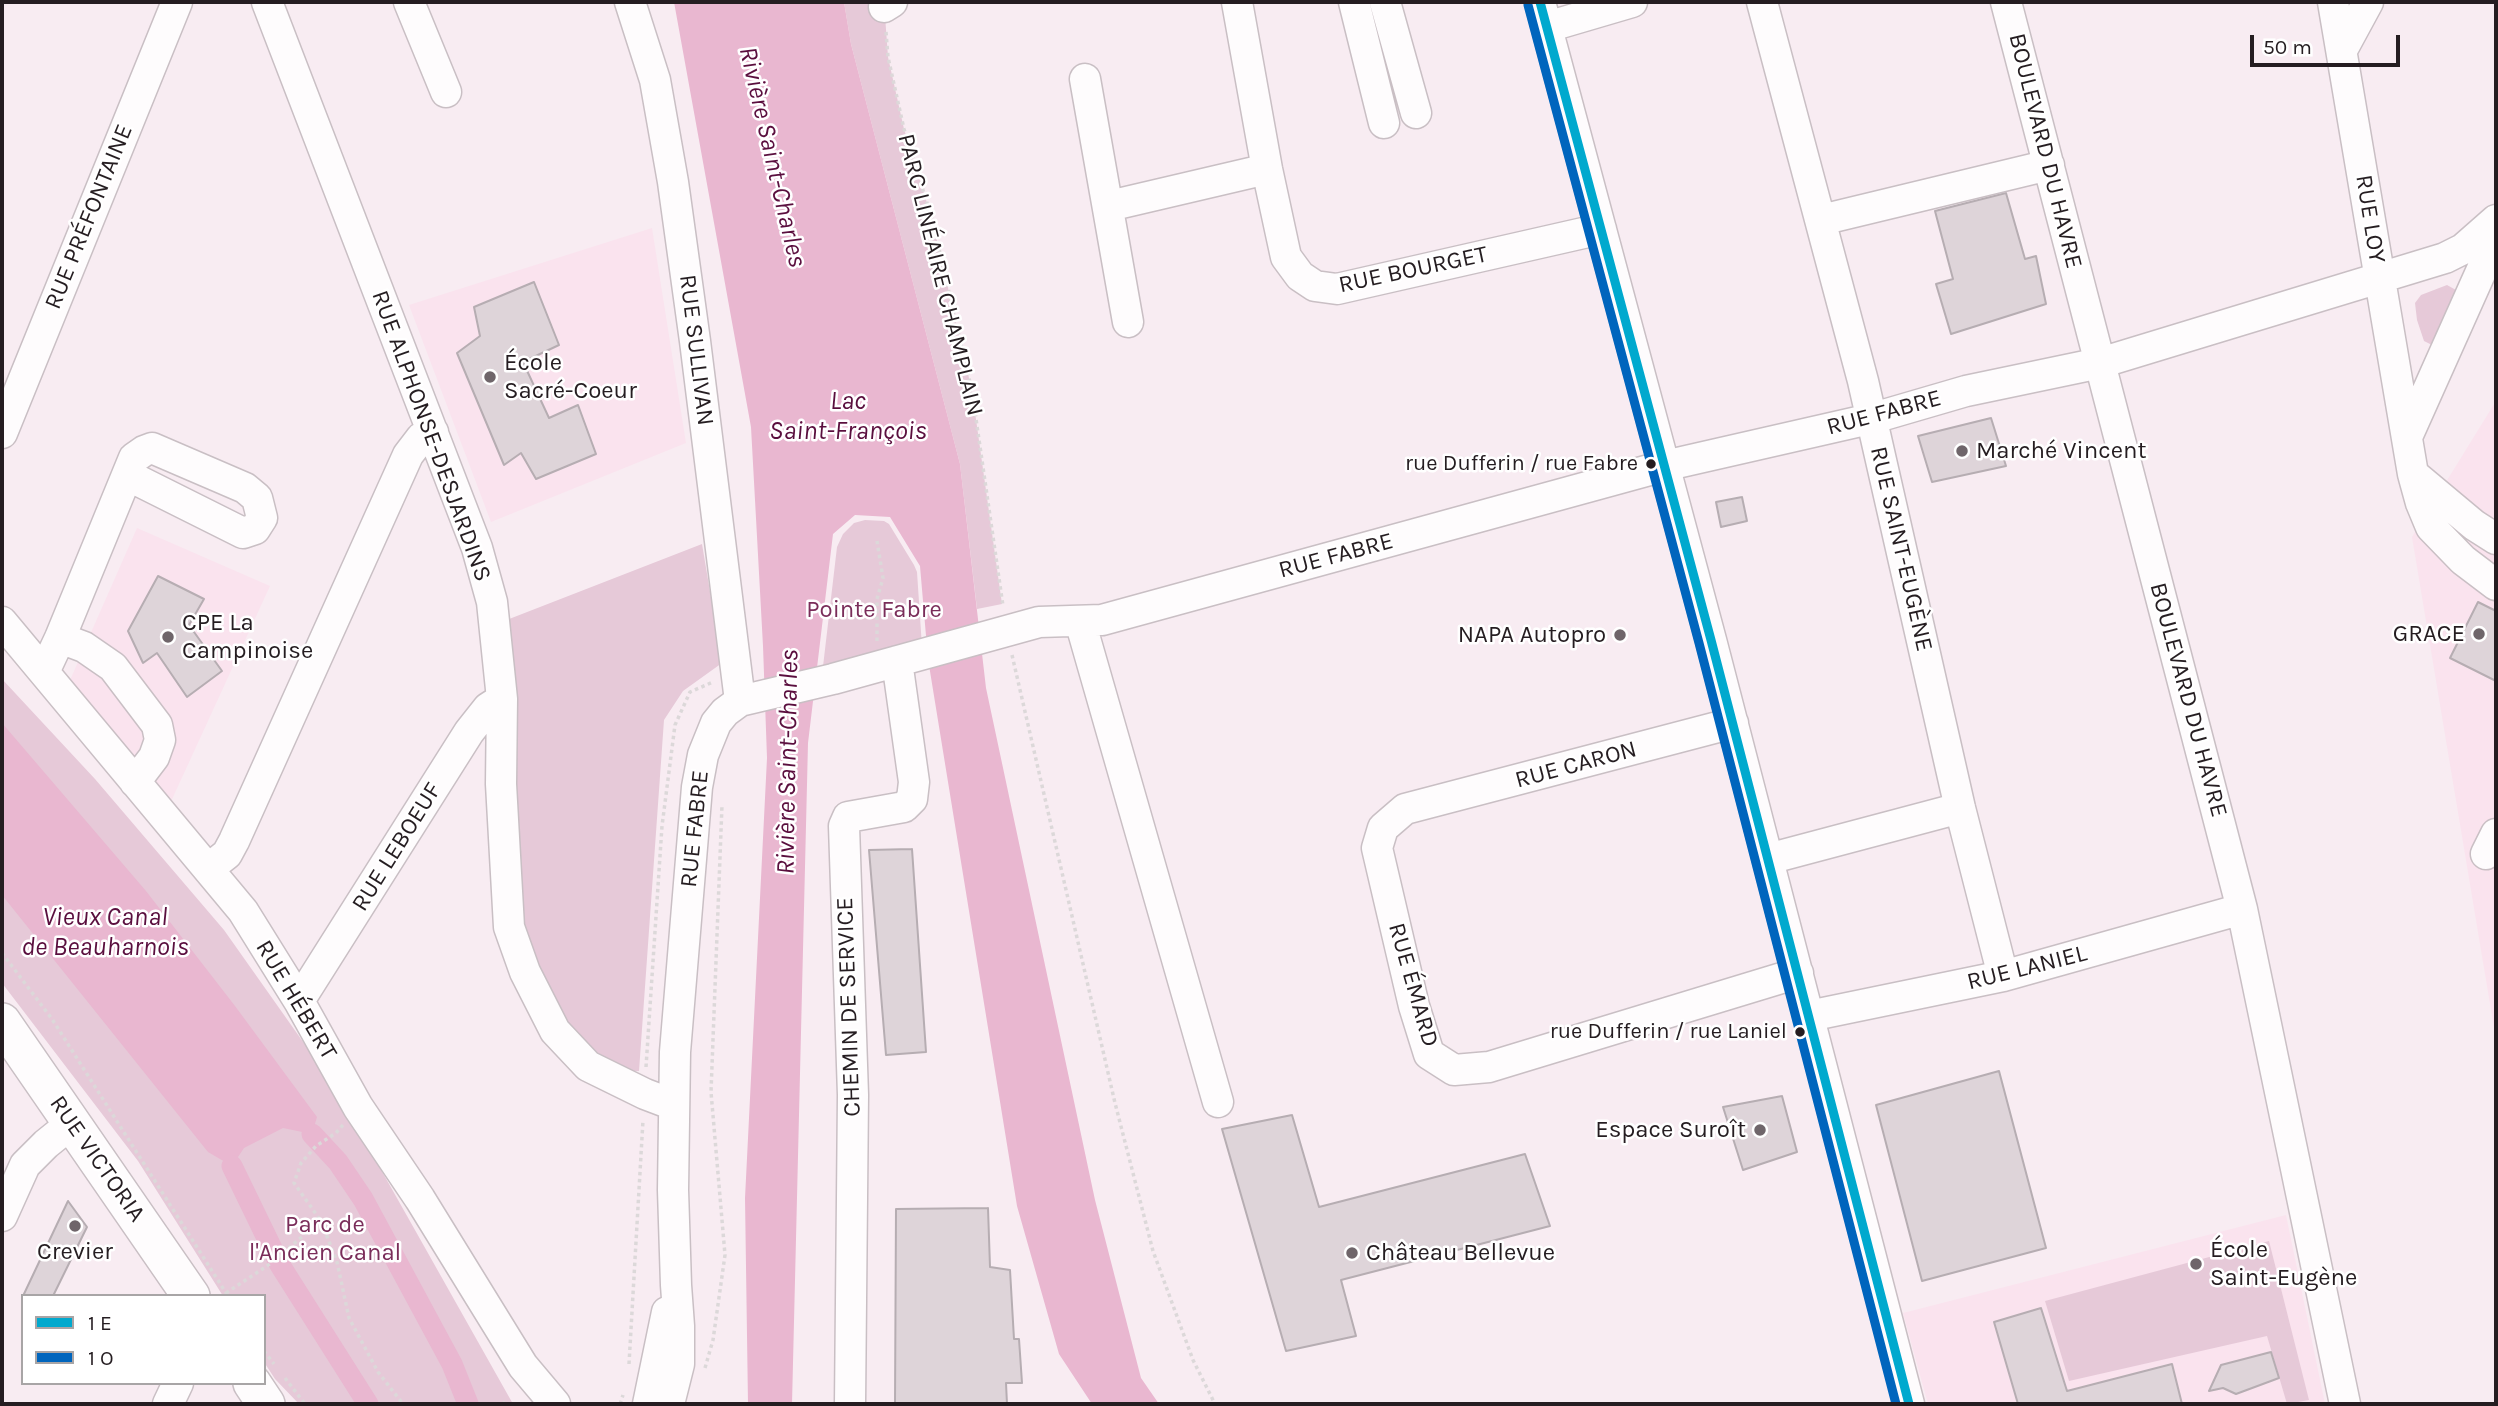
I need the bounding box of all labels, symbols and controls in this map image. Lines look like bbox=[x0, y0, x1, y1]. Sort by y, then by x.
scale bar bbox=[2253, 21, 2404, 65]
street label: BOULEVARD DU HAVRE bbox=[2002, 30, 2088, 272]
text: 50 m bbox=[2263, 35, 2312, 59]
water label: Rivière Saint-Charles bbox=[731, 44, 813, 270]
street label: RUE PRÉFONTAINE bbox=[39, 120, 139, 314]
street label: PARC LINÉAIRE CHAMPLAIN bbox=[891, 131, 989, 419]
street label: RUE LOY bbox=[2349, 173, 2391, 265]
street label: RUE BOURGET bbox=[1336, 240, 1490, 300]
street label: RUE SULLIVAN bbox=[672, 273, 720, 427]
street label: RUE ALPHONSE-DESJARDINS bbox=[365, 287, 497, 585]
place label: École Sacré-Coeur bbox=[504, 349, 637, 405]
marker: École Sacré-Coeur bbox=[482, 369, 498, 385]
street label: RUE FABRE bbox=[1823, 384, 1945, 442]
water label: Lac Saint-François bbox=[769, 386, 927, 448]
place label: Marché Vincent bbox=[1976, 437, 2146, 465]
marker: Marché Vincent bbox=[1954, 443, 1970, 459]
street label: RUE SAINT-EUGÈNE bbox=[1863, 444, 1939, 654]
place label: rue Dufferin / rue Fabre bbox=[1405, 451, 1638, 477]
marker: rue Dufferin / rue Fabre bbox=[1644, 457, 1658, 471]
street label: RUE FABRE bbox=[1275, 527, 1397, 585]
street label: BOULEVARD DU HAVRE bbox=[2143, 580, 2233, 820]
park label: Pointe Fabre bbox=[806, 596, 942, 624]
place label: CPE La Campinoise bbox=[182, 609, 313, 665]
place label: GRACE bbox=[2393, 620, 2465, 648]
place label: NAPA Autopro bbox=[1458, 621, 1606, 649]
marker: GRACE bbox=[2471, 626, 2487, 642]
marker: NAPA Autopro bbox=[1612, 627, 1628, 643]
marker: CPE La Campinoise bbox=[160, 629, 176, 645]
water label: Rivière Saint-Charles bbox=[770, 649, 806, 875]
street label: RUE CARON bbox=[1512, 735, 1640, 795]
street label: RUE FABRE bbox=[675, 769, 715, 889]
street label: RUE LEBOEUF bbox=[346, 777, 448, 917]
street label: CHEMIN DE SERVICE bbox=[831, 897, 867, 1117]
water label: Vieux Canal de Beauharnois bbox=[21, 902, 189, 964]
street label: RUE ÉMARD bbox=[1382, 920, 1444, 1050]
street label: RUE HÉBERT bbox=[249, 935, 343, 1065]
street label: RUE LANIEL bbox=[1964, 939, 2090, 997]
place label: rue Dufferin / rue Laniel bbox=[1550, 1019, 1787, 1045]
marker: rue Dufferin / rue Laniel bbox=[1793, 1025, 1807, 1039]
street label: RUE VICTORIA bbox=[43, 1090, 151, 1228]
place label: Espace Suroît bbox=[1595, 1116, 1746, 1144]
marker: Espace Suroît bbox=[1752, 1122, 1768, 1138]
park label: Parc de l'Ancien Canal bbox=[249, 1211, 401, 1267]
marker: Crevier bbox=[67, 1218, 83, 1234]
place label: École Saint-Eugène bbox=[2210, 1236, 2357, 1292]
place label: Crevier bbox=[37, 1238, 113, 1266]
place label: Château Bellevue bbox=[1366, 1239, 1555, 1267]
marker: Château Bellevue bbox=[1344, 1245, 1360, 1261]
marker: École Saint-Eugène bbox=[2188, 1256, 2204, 1272]
legend bbox=[21, 1294, 266, 1385]
text: 1 E bbox=[88, 1311, 112, 1335]
text: 1 O bbox=[88, 1346, 113, 1370]

